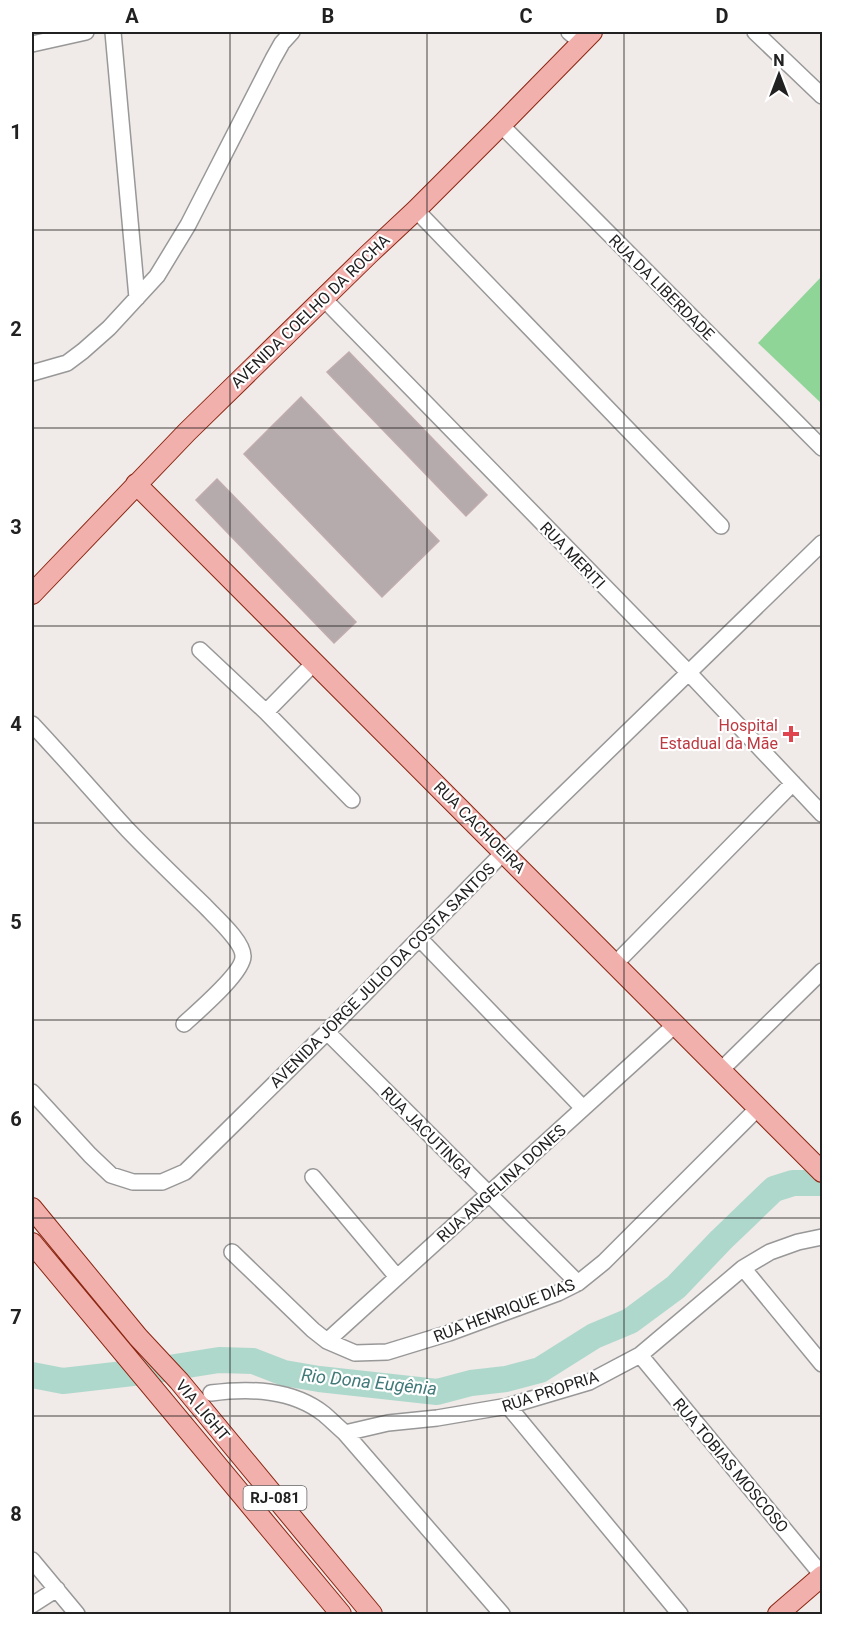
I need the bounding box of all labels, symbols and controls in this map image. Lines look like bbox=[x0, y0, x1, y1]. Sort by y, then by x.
text: A bbox=[125, 4, 139, 28]
text: B bbox=[322, 4, 334, 28]
text: C bbox=[519, 4, 533, 28]
text: D bbox=[716, 4, 729, 28]
north arrow bbox=[749, 45, 809, 105]
text: N bbox=[773, 51, 785, 70]
text: 1 bbox=[10, 120, 22, 144]
street label: AVENIDA COELHO DA ROCHA bbox=[227, 230, 394, 392]
street label: RUA DA LIBERDADE bbox=[605, 231, 718, 344]
text: 2 bbox=[10, 317, 22, 341]
text: 3 bbox=[10, 515, 22, 539]
street label: RUA MERITI bbox=[536, 518, 609, 593]
text: 4 bbox=[10, 712, 22, 736]
place label: Hospital Estadual da Mãe bbox=[659, 716, 778, 753]
marker: Hospital Estadual da Mãe bbox=[782, 725, 800, 743]
street label: RUA CACHOEIRA bbox=[430, 778, 530, 878]
street label: AVENIDA JORGE JULIO DA COSTA SANTOS bbox=[266, 859, 499, 1092]
text: 5 bbox=[10, 910, 22, 934]
street label: RUA JACUTINGA bbox=[377, 1083, 477, 1182]
text: 6 bbox=[10, 1107, 22, 1131]
street label: RUA ANGELINA DONES bbox=[433, 1121, 570, 1246]
street label: RUA HENRIQUE DIAS bbox=[431, 1275, 578, 1346]
text: 7 bbox=[10, 1305, 22, 1329]
water label: Rio Dona Eugênia bbox=[300, 1364, 438, 1399]
street label: RUA PROPRIA bbox=[500, 1367, 601, 1416]
street label: VIA LIGHT bbox=[172, 1376, 234, 1445]
street label: RUA TOBIAS MOSCOSO bbox=[669, 1394, 792, 1536]
road number: RJ-081 bbox=[244, 1486, 306, 1510]
text: 8 bbox=[10, 1502, 22, 1526]

